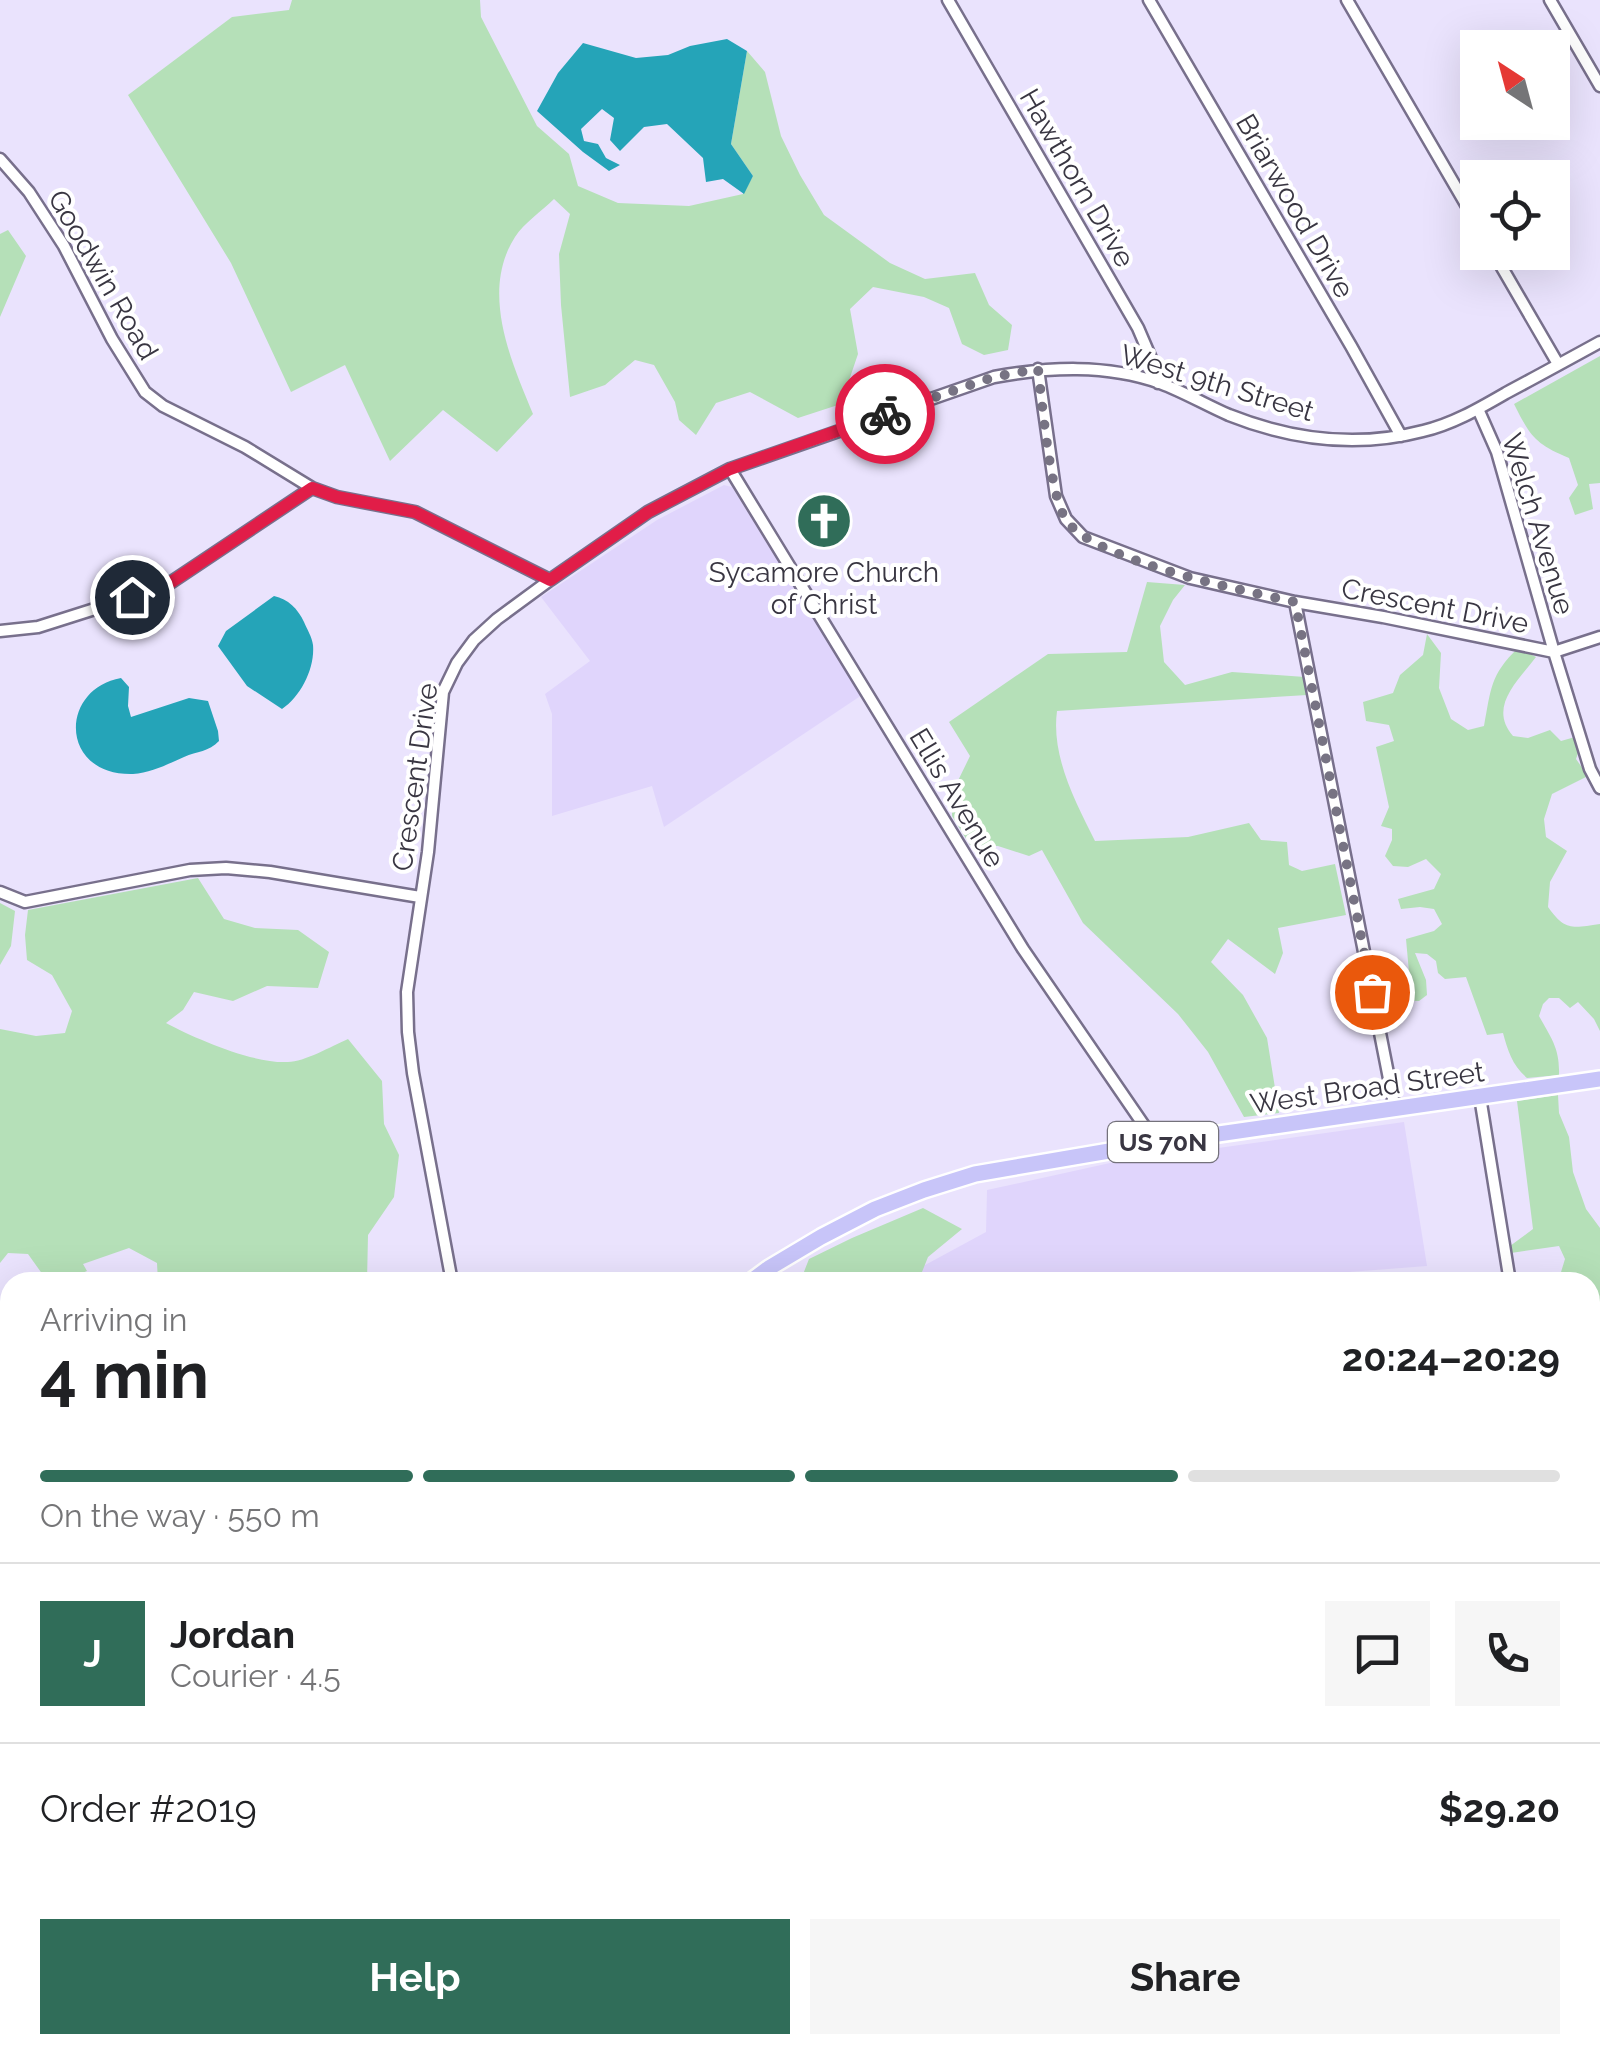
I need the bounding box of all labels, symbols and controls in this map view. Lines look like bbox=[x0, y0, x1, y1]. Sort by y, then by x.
north arrow bbox=[1460, 30, 1570, 140]
map controls bbox=[1460, 30, 1570, 270]
street label: Hawthorn Drive bbox=[1013, 83, 1141, 273]
street label: Briarwood Drive bbox=[1229, 108, 1361, 304]
button: locate bbox=[1460, 160, 1570, 270]
street label: Goodwin Road bbox=[41, 184, 165, 366]
street label: West 9th Street bbox=[1116, 338, 1318, 428]
courier bbox=[835, 364, 935, 464]
icon: bike bbox=[858, 387, 913, 442]
street label: Welch Avenue bbox=[1495, 429, 1581, 619]
church icon: Sycamore Church of Christ bbox=[794, 491, 854, 551]
pin bbox=[90, 555, 175, 640]
place label: Sycamore Church of Christ bbox=[709, 556, 939, 621]
icon: home bbox=[105, 570, 160, 625]
street label: Crescent Drive bbox=[1339, 572, 1531, 640]
street label: Crescent Drive bbox=[385, 681, 445, 873]
street label: Ellis Avenue bbox=[903, 722, 1011, 874]
pin bbox=[1330, 950, 1415, 1035]
icon: bag bbox=[1345, 965, 1400, 1020]
street label: West Broad Street bbox=[1248, 1055, 1487, 1121]
road number: US 70N bbox=[1108, 1122, 1218, 1162]
text: Arriving in bbox=[40, 1301, 187, 1338]
text: 20:24–20:29 bbox=[1342, 1335, 1560, 1380]
text: 4 min bbox=[40, 1337, 209, 1413]
text: On the way · 550 m bbox=[40, 1497, 320, 1534]
button: chat bbox=[1325, 1601, 1430, 1706]
button: phone bbox=[1455, 1601, 1560, 1706]
text: Jordan bbox=[170, 1612, 295, 1657]
text: J bbox=[83, 1631, 102, 1676]
text: Courier · 4.5 bbox=[170, 1657, 341, 1694]
text: Order #2019 bbox=[40, 1786, 257, 1831]
text: $29.20 bbox=[1439, 1786, 1560, 1831]
button: Help bbox=[40, 1919, 790, 2034]
button: Share bbox=[810, 1919, 1560, 2034]

